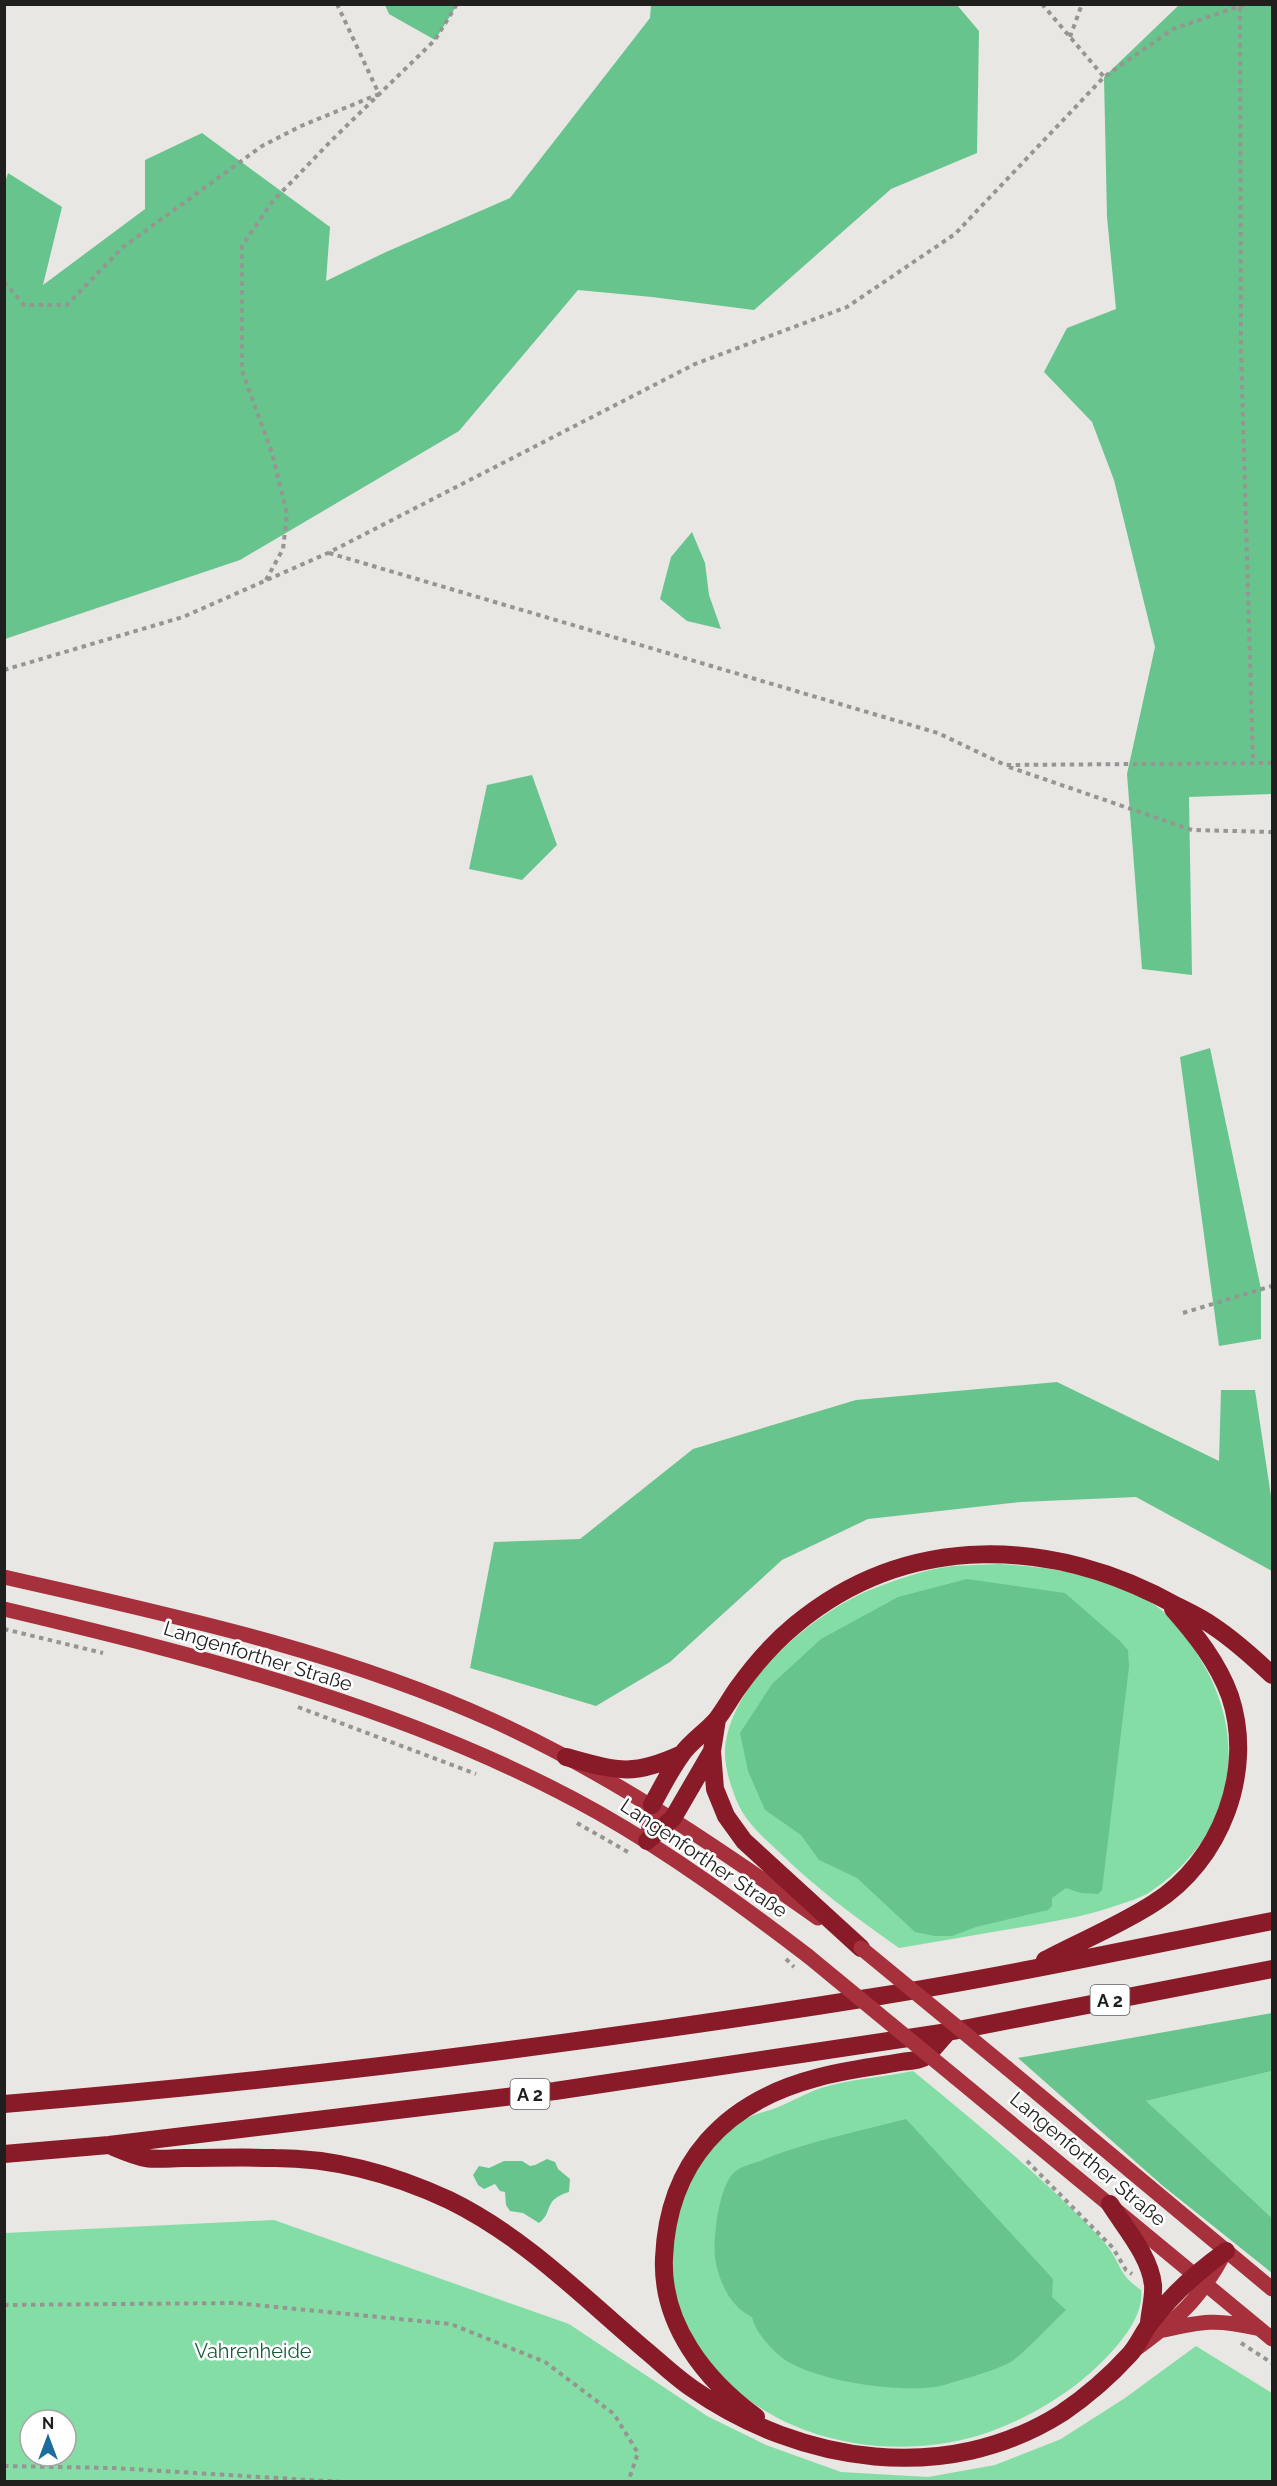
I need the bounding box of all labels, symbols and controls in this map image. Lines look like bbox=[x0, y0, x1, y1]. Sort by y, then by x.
street label: Langenforther Straße bbox=[161, 1616, 356, 1696]
street label: Langenforther Straße bbox=[616, 1793, 792, 1923]
road number: A 2 bbox=[1090, 1985, 1130, 2015]
road number: A 2 bbox=[510, 2079, 550, 2109]
street label: Langenforther Straße bbox=[1005, 2087, 1171, 2231]
park label: Vahrenheide bbox=[194, 2339, 312, 2363]
north arrow bbox=[18, 2408, 78, 2468]
text: N bbox=[42, 2414, 54, 2433]

